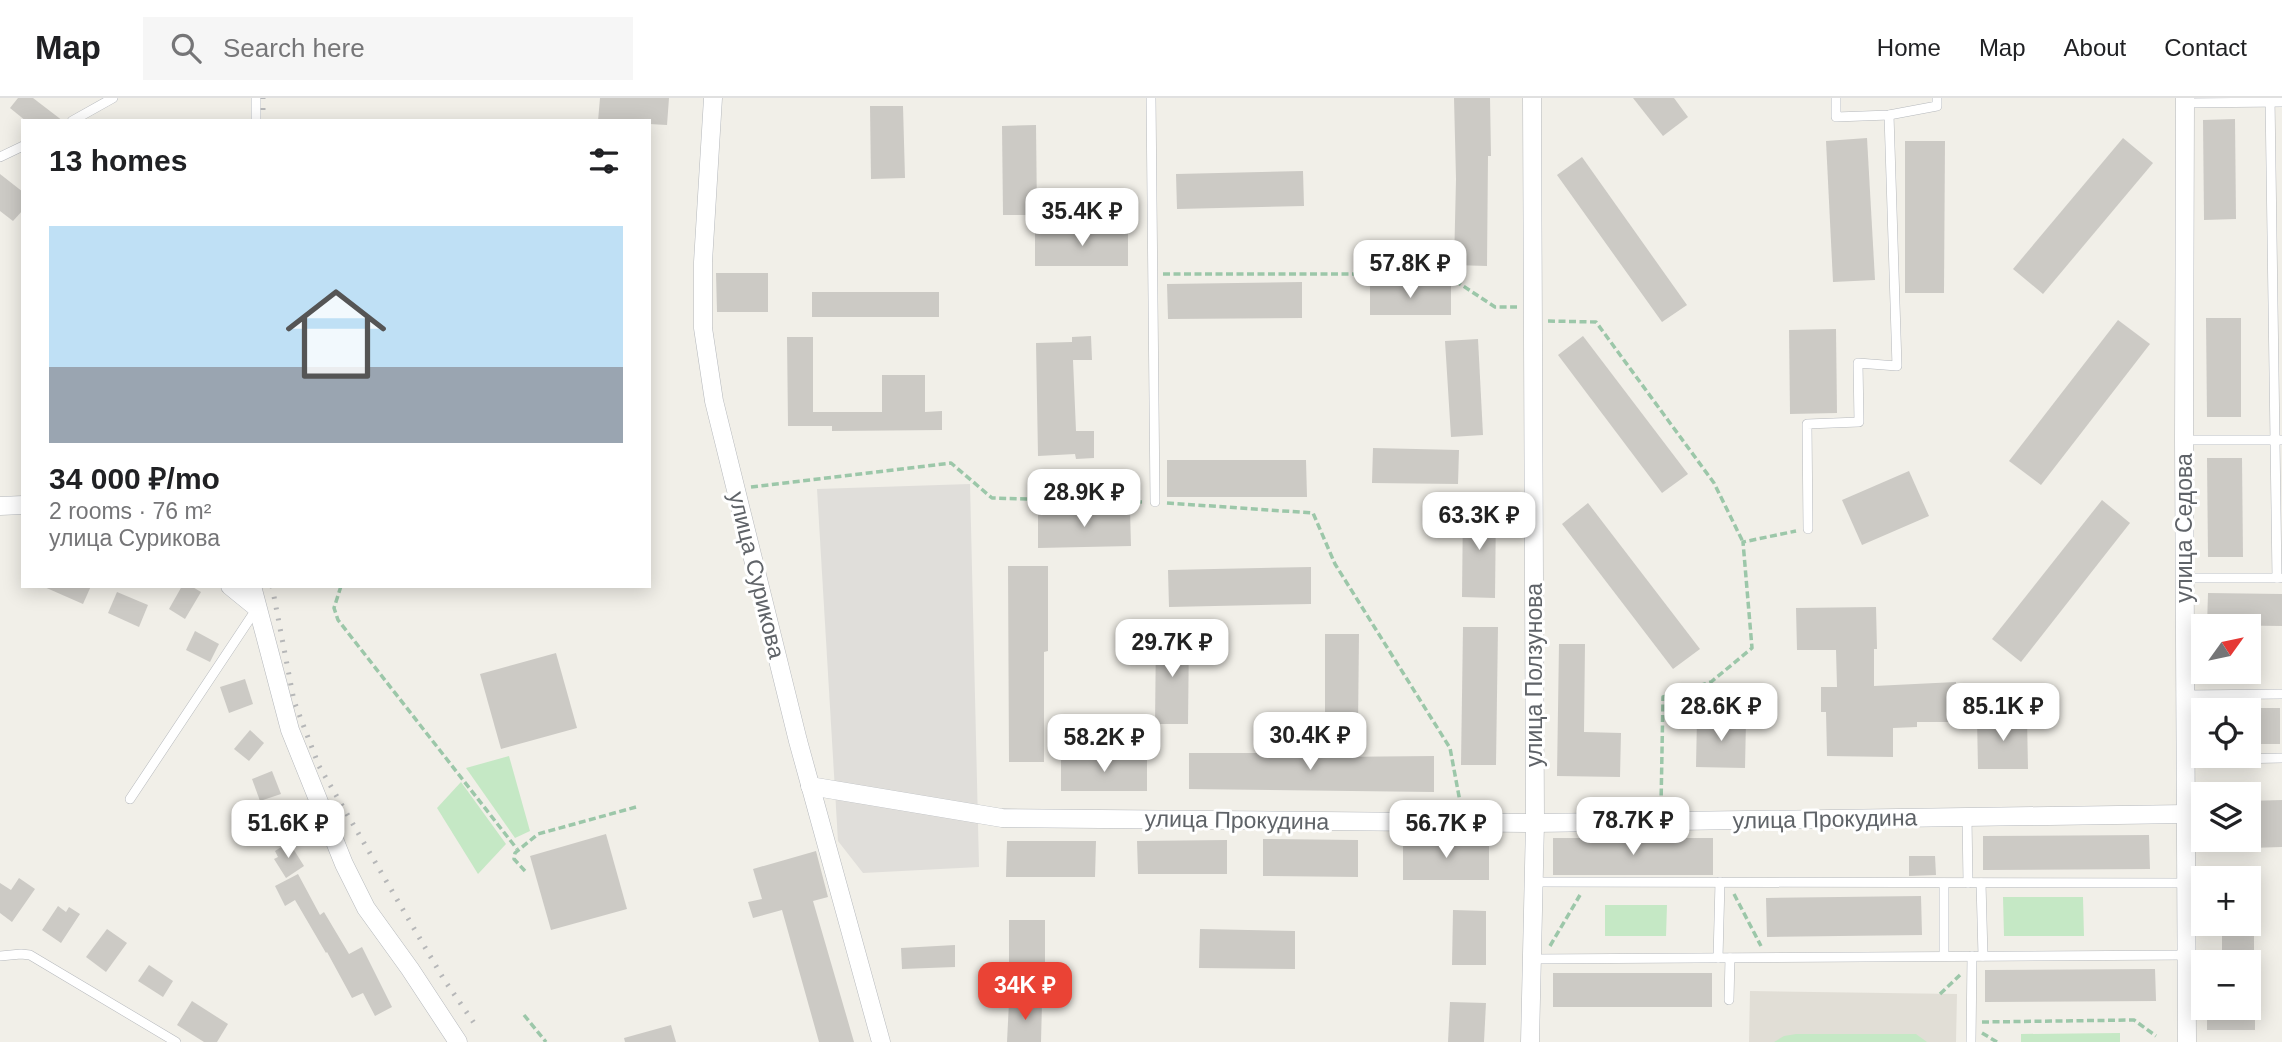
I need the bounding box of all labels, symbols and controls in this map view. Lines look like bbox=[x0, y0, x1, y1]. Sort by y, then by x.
search box bbox=[143, 17, 633, 80]
text: Map bbox=[35, 29, 101, 66]
icon: search bbox=[167, 29, 205, 67]
text: Search here bbox=[223, 33, 365, 63]
text: Home bbox=[1877, 34, 1941, 61]
text: Map bbox=[1979, 34, 2026, 61]
text: About bbox=[2064, 34, 2126, 61]
text: Contact bbox=[2164, 34, 2247, 61]
icon: filters bbox=[585, 142, 623, 180]
text: 13 homes bbox=[49, 144, 187, 177]
pin: 35.4K ₽ bbox=[1017, 188, 1147, 248]
text: 35.4K ₽ bbox=[1041, 198, 1123, 224]
pin: 57.8K ₽ bbox=[1345, 240, 1475, 300]
text: 57.8K ₽ bbox=[1369, 250, 1451, 276]
icon: home bbox=[273, 271, 399, 397]
street label: улица Седова bbox=[2171, 453, 2197, 603]
text: 34 000 ₽/mo bbox=[49, 462, 220, 495]
pin: 28.9K ₽ bbox=[1019, 470, 1149, 529]
text: 28.9K ₽ bbox=[1043, 479, 1125, 505]
street label: улица Сурикова bbox=[724, 489, 790, 661]
pin: 63.3K ₽ bbox=[1414, 492, 1544, 552]
text: 2 rooms · 76 m² bbox=[49, 498, 211, 524]
text: 63.3K ₽ bbox=[1438, 502, 1520, 528]
text: улица Сурикова bbox=[49, 525, 220, 551]
street label: улица Ползунова bbox=[1521, 583, 1547, 767]
north arrow bbox=[2191, 614, 2261, 684]
map controls bbox=[2191, 614, 2261, 1020]
pin: 29.7K ₽ bbox=[1107, 620, 1237, 679]
text: 29.7K ₽ bbox=[1131, 629, 1213, 655]
pin: 28.6K ₽ bbox=[1656, 684, 1786, 743]
pin: 85.1K ₽ bbox=[1938, 684, 2068, 743]
text: 28.6K ₽ bbox=[1680, 693, 1762, 719]
text: 85.1K ₽ bbox=[1962, 693, 2044, 719]
button: locate bbox=[2191, 698, 2261, 768]
pin: 30.4K ₽ bbox=[1245, 712, 1375, 772]
pin: 58.2K ₽ bbox=[1039, 714, 1169, 774]
text: 30.4K ₽ bbox=[1269, 722, 1351, 748]
text: 58.2K ₽ bbox=[1063, 724, 1145, 750]
button: layers bbox=[2191, 782, 2261, 852]
pin: 78.7K ₽ bbox=[1568, 798, 1698, 857]
pin: 51.6K ₽ bbox=[223, 800, 353, 860]
pin: 56.7K ₽ bbox=[1381, 800, 1511, 860]
street label: улица Прокудина bbox=[1733, 804, 1918, 834]
street label: улица Прокудина bbox=[1145, 805, 1330, 835]
text: 78.7K ₽ bbox=[1592, 807, 1674, 833]
text: 51.6K ₽ bbox=[247, 810, 329, 836]
text: 56.7K ₽ bbox=[1405, 810, 1487, 836]
button: + bbox=[2191, 866, 2261, 936]
button: − bbox=[2191, 950, 2261, 1020]
pin: 34K ₽ bbox=[976, 962, 1074, 1022]
text: 34K ₽ bbox=[994, 972, 1056, 998]

